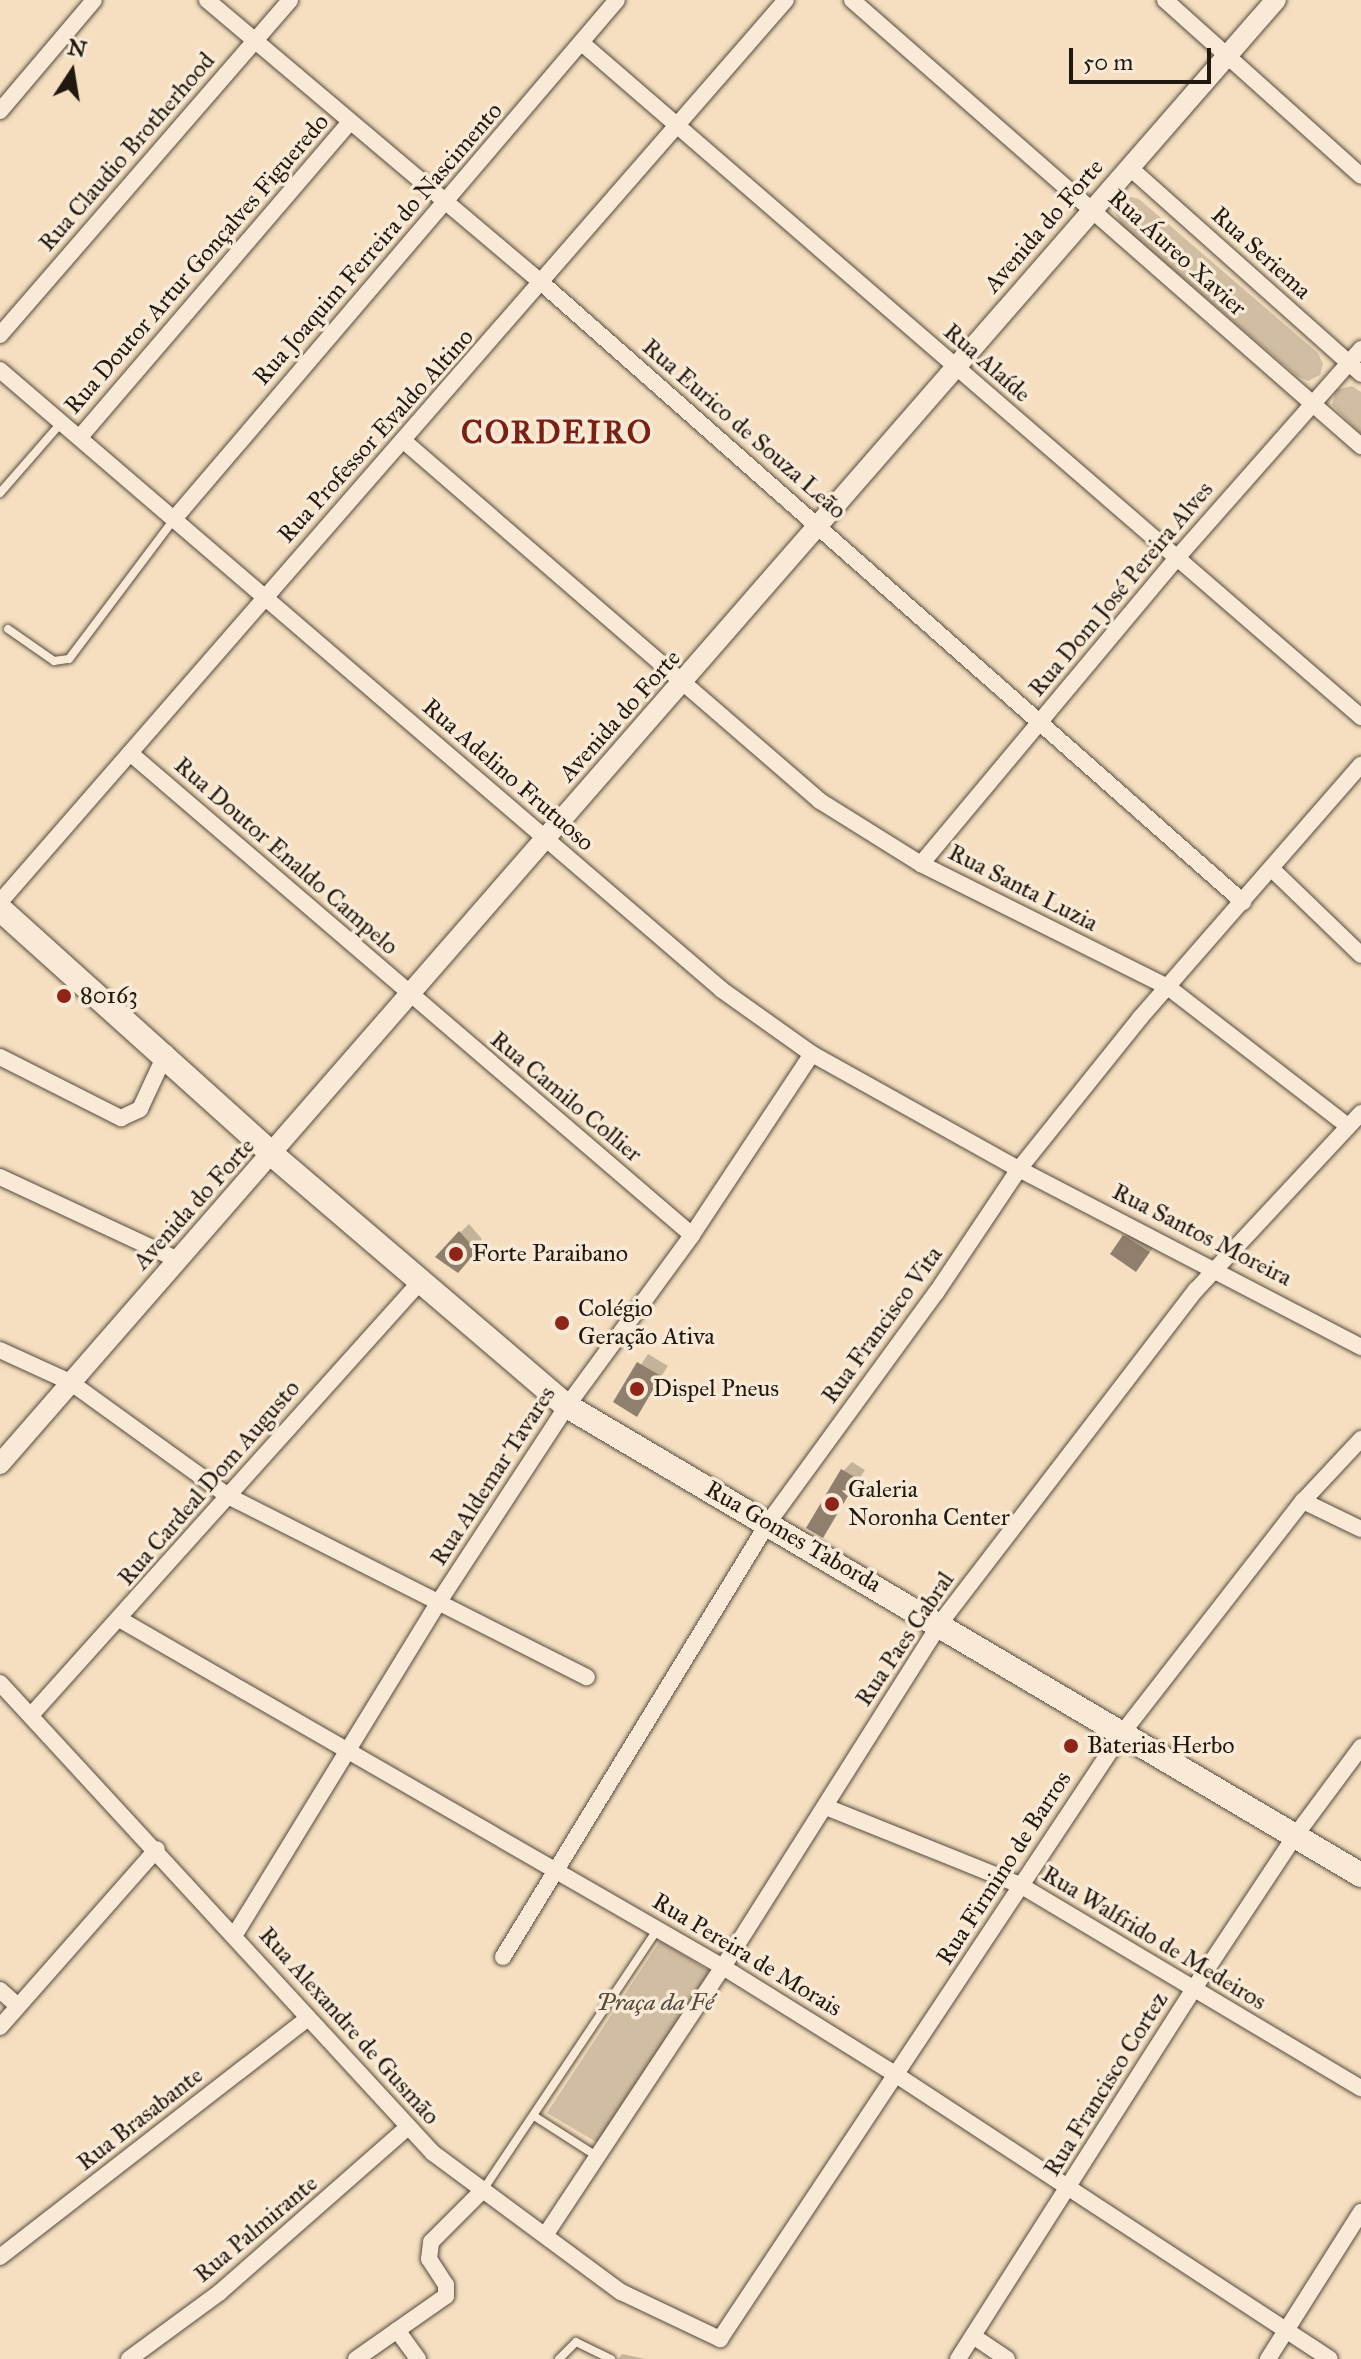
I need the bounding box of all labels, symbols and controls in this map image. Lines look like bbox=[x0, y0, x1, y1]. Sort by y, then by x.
north arrow bbox=[32, 32, 112, 112]
scale bar bbox=[1073, 32, 1215, 82]
text: N bbox=[65, 33, 89, 63]
street label: Rua Claudio Brotherhood bbox=[33, 47, 221, 257]
text: 50 m bbox=[1083, 47, 1133, 77]
street label: Rua Joaquim Ferreira do Nascimento bbox=[247, 97, 509, 391]
street label: Rua Doutor Artur Gonçalves Figueredo bbox=[59, 108, 335, 420]
street label: Avenida do Forte bbox=[978, 153, 1110, 299]
street label: Rua Áureo Xavier bbox=[1102, 184, 1252, 322]
street label: Rua Seriema bbox=[1205, 201, 1317, 305]
street label: Rua Alaíde bbox=[938, 317, 1036, 409]
street label: Rua Professor Evaldo Altino bbox=[272, 323, 480, 549]
street label: Rua Eurico de Souza Leão bbox=[636, 333, 852, 525]
district label: CORDEIRO bbox=[461, 414, 653, 452]
street label: Rua Dom José Pereira Alves bbox=[1023, 476, 1219, 702]
street label: Avenida do Forte bbox=[553, 644, 687, 788]
street label: Rua Adelino Frutuoso bbox=[416, 693, 600, 857]
street label: Rua Doutor Enaldo Campelo bbox=[168, 751, 404, 961]
street label: Rua Santa Luzia bbox=[944, 838, 1102, 938]
place label: 80163 bbox=[80, 982, 138, 1010]
marker: 80163 bbox=[55, 987, 73, 1005]
street label: Rua Camilo Collier bbox=[484, 1025, 648, 1169]
street label: Avenida do Forte bbox=[127, 1132, 261, 1276]
street label: Rua Santos Moreira bbox=[1107, 1177, 1297, 1293]
place label: Forte Paraibano bbox=[472, 1240, 628, 1268]
street label: Rua Francisco Vita bbox=[815, 1241, 949, 1409]
marker: Forte Paraibano bbox=[447, 1245, 465, 1263]
place label: Colégio Geração Ativa bbox=[578, 1295, 715, 1351]
marker: Colégio Geração Ativa bbox=[553, 1314, 571, 1332]
street label: Rua Cardeal Dom Augusto bbox=[112, 1374, 306, 1592]
place label: Dispel Pneus bbox=[653, 1375, 779, 1403]
marker: Dispel Pneus bbox=[628, 1380, 646, 1398]
street label: Rua Aldemar Tavares bbox=[424, 1381, 562, 1571]
street label: Rua Gomes Taborda bbox=[700, 1475, 886, 1599]
place label: Galeria Noronha Center bbox=[848, 1476, 1010, 1532]
marker: Galeria Noronha Center bbox=[823, 1495, 841, 1513]
street label: Rua Paes Cabral bbox=[850, 1566, 960, 1712]
place label: Baterias Herbo bbox=[1087, 1732, 1235, 1760]
marker: Baterias Herbo bbox=[1062, 1737, 1080, 1755]
street label: Rua Firmino de Barros bbox=[931, 1766, 1077, 1970]
street label: Rua Walfrido de Medeiros bbox=[1037, 1860, 1271, 2016]
street label: Rua Pereira de Morais bbox=[647, 1887, 847, 2023]
street label: Rua Alexandre de Gusmão bbox=[253, 1921, 445, 2131]
street label: Rua Francisco Cortez bbox=[1038, 1986, 1174, 2182]
park label: Praça da Fé bbox=[596, 1989, 714, 2017]
street label: Rua Brasabante bbox=[71, 2061, 209, 2177]
street label: Rua Palmirante bbox=[189, 2169, 323, 2289]

